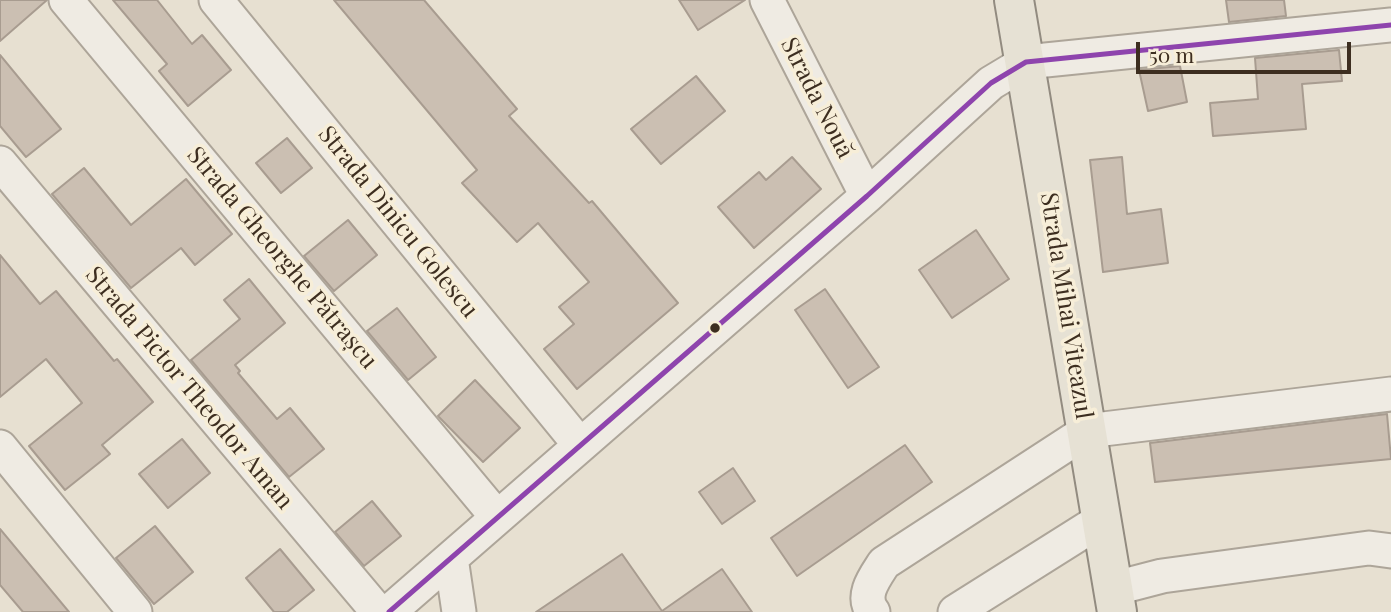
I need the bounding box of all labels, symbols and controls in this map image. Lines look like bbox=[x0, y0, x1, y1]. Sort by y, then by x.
scale bar bbox=[1139, 28, 1354, 72]
street label: Strada Nouă bbox=[774, 33, 860, 163]
text: 50 m bbox=[1149, 40, 1194, 68]
street label: Strada Dinicu Golescu bbox=[312, 120, 484, 324]
street label: Strada Gheorghe Pătrașcu bbox=[181, 141, 383, 375]
street label: Strada Mihai Viteazul bbox=[1034, 191, 1098, 421]
street label: Strada Pictor Theodor Aman bbox=[79, 261, 299, 515]
unlabelled marker bbox=[708, 321, 722, 335]

